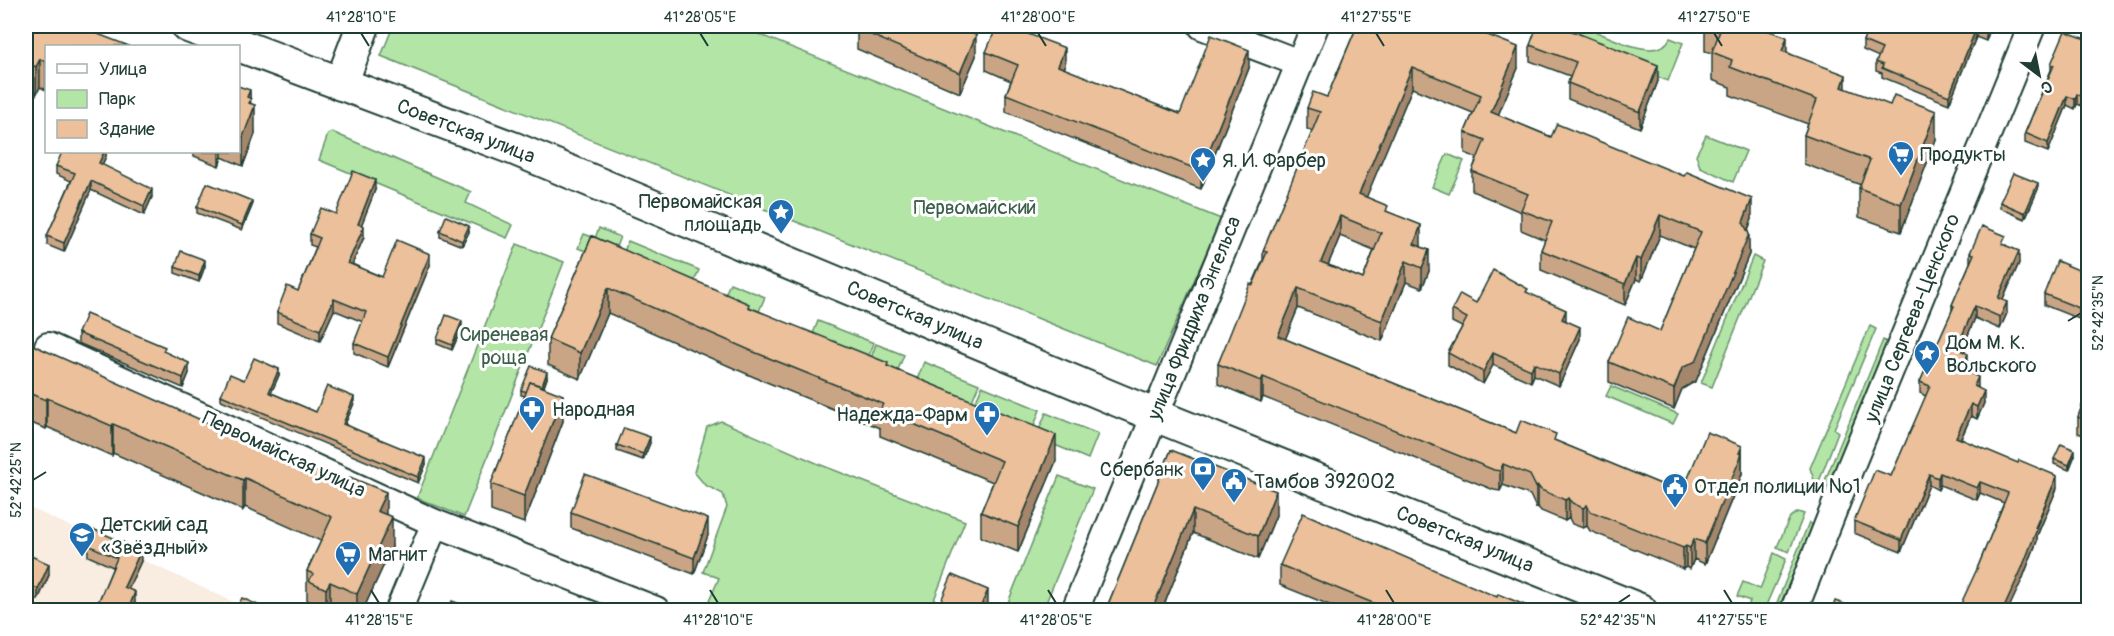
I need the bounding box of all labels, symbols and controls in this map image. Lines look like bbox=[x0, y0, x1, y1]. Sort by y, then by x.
text: 41°28'10"E bbox=[326, 8, 396, 27]
text: 41°28'05"E bbox=[664, 8, 736, 27]
text: 41°28'00"E bbox=[1001, 8, 1075, 27]
text: 41°27'55"E bbox=[1341, 8, 1411, 27]
text: 41°27'50"E bbox=[1678, 8, 1751, 27]
legend bbox=[45, 45, 240, 153]
north arrow bbox=[2009, 45, 2069, 105]
text: Улица bbox=[99, 58, 147, 81]
text: С bbox=[2037, 76, 2056, 98]
text: Парк bbox=[99, 88, 136, 111]
street label: Советская улица bbox=[393, 93, 539, 169]
text: Здание bbox=[99, 118, 155, 141]
supermarket icon: Продукты bbox=[1886, 139, 1916, 177]
place label: Продукты bbox=[1920, 142, 2006, 167]
place icon: Я. И. Фарбер bbox=[1188, 145, 1218, 183]
place label: Я. И. Фарбер bbox=[1222, 148, 1326, 173]
place label: Первомайская площадь bbox=[639, 189, 762, 237]
park label: Первомайский bbox=[914, 195, 1036, 220]
place icon: Первомайская площадь bbox=[766, 197, 796, 235]
street label: улица Сергеева-Ценского bbox=[1858, 210, 1965, 427]
street label: улица Фридриха Энгельса bbox=[1141, 212, 1246, 425]
street label: Советская улица bbox=[843, 275, 987, 355]
text: 52°42'35"N bbox=[2089, 275, 2108, 351]
park label: Сиреневая роща bbox=[460, 322, 548, 370]
place label: Дом М. К. Вольского bbox=[1945, 330, 2037, 378]
place icon: Дом М. К. Вольского bbox=[1912, 338, 1942, 376]
pharmacy icon: Народная bbox=[517, 394, 547, 432]
place label: Народная bbox=[552, 397, 635, 422]
pharmacy icon: Надежда-Фарм bbox=[972, 399, 1002, 437]
place label: Надежда-Фарм bbox=[836, 402, 968, 427]
street label: Первомайская улица bbox=[198, 405, 370, 503]
text: 52°42'25"N bbox=[7, 442, 26, 518]
bank icon: Сбербанк bbox=[1188, 454, 1218, 492]
place label: Сбербанк bbox=[1100, 457, 1184, 482]
public building icon: Тамбов 392002 bbox=[1219, 466, 1249, 504]
place label: Тамбов 392002 bbox=[1254, 469, 1395, 494]
public building icon: Отдел полиции №1 bbox=[1660, 471, 1690, 509]
place label: Отдел полиции №1 bbox=[1694, 474, 1861, 499]
street label: Советская улица bbox=[1393, 500, 1537, 578]
place label: Детский сад «Звёздный» bbox=[100, 512, 208, 560]
school or university icon: Детский сад «Звёздный» bbox=[67, 520, 97, 558]
supermarket icon: Магнит bbox=[333, 539, 363, 577]
place label: Магнит bbox=[368, 542, 427, 567]
text: 41°28'15"E bbox=[345, 611, 413, 630]
text: 41°28'10"E bbox=[683, 611, 753, 630]
text: 41°28'05"E bbox=[1020, 611, 1092, 630]
text: 41°28'00"E bbox=[1357, 611, 1431, 630]
text: 52°42'35"N bbox=[1580, 611, 1656, 630]
text: 41°27'55"E bbox=[1697, 611, 1767, 630]

